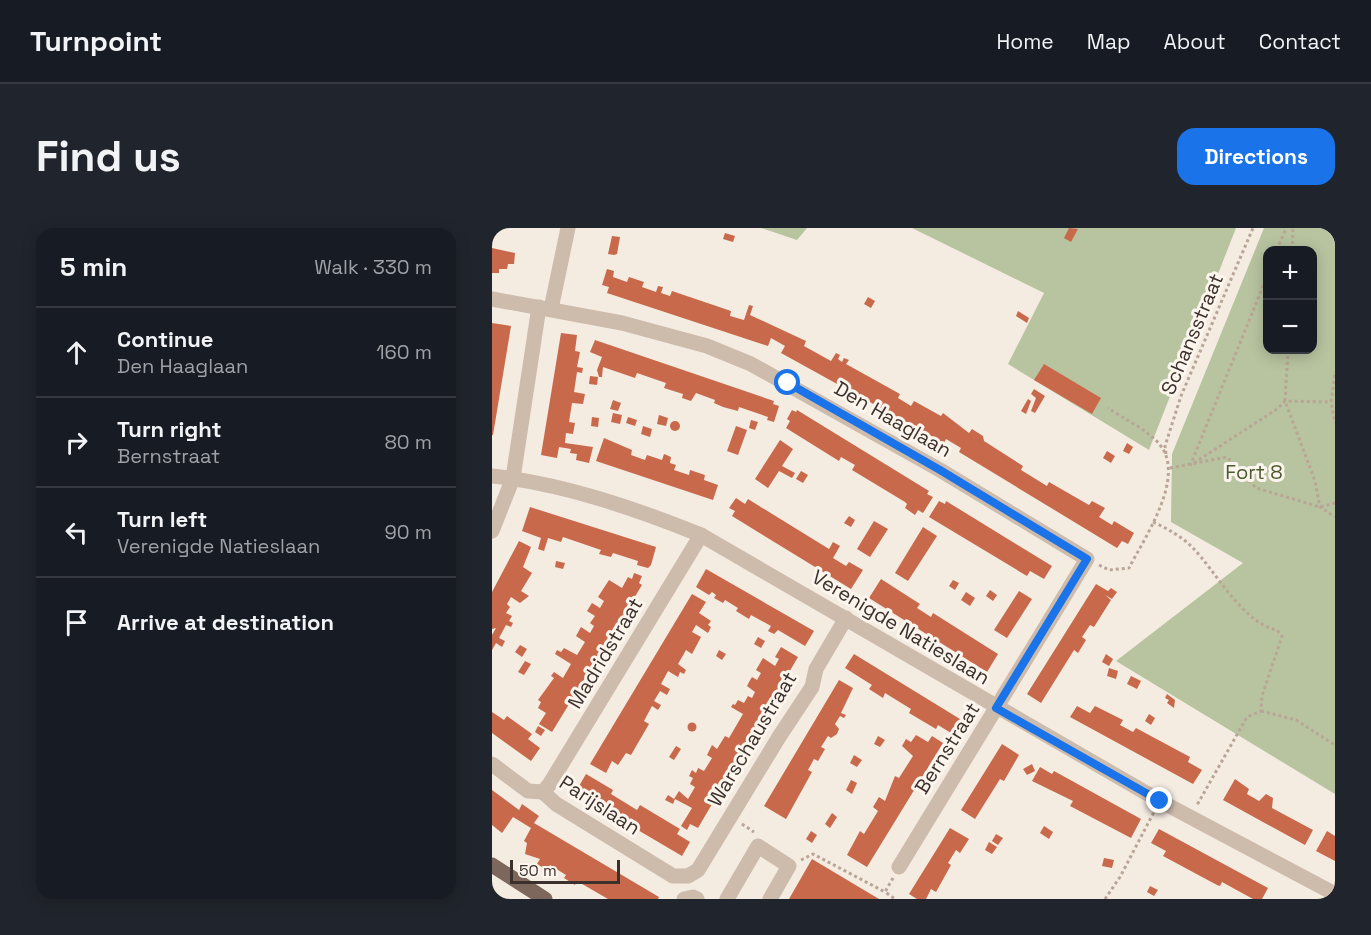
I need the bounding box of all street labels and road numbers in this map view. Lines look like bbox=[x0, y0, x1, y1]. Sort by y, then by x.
street label: Schansstraat bbox=[1155, 270, 1229, 398]
street label: Den Haaglaan bbox=[830, 375, 956, 463]
street label: Verenigde Natieslaan bbox=[807, 564, 995, 690]
street label: Madridstraat bbox=[562, 593, 648, 713]
street label: Warschaustraat bbox=[702, 667, 802, 811]
street label: Bernstraat bbox=[909, 697, 985, 799]
street label: Parijslaan bbox=[555, 769, 645, 841]

